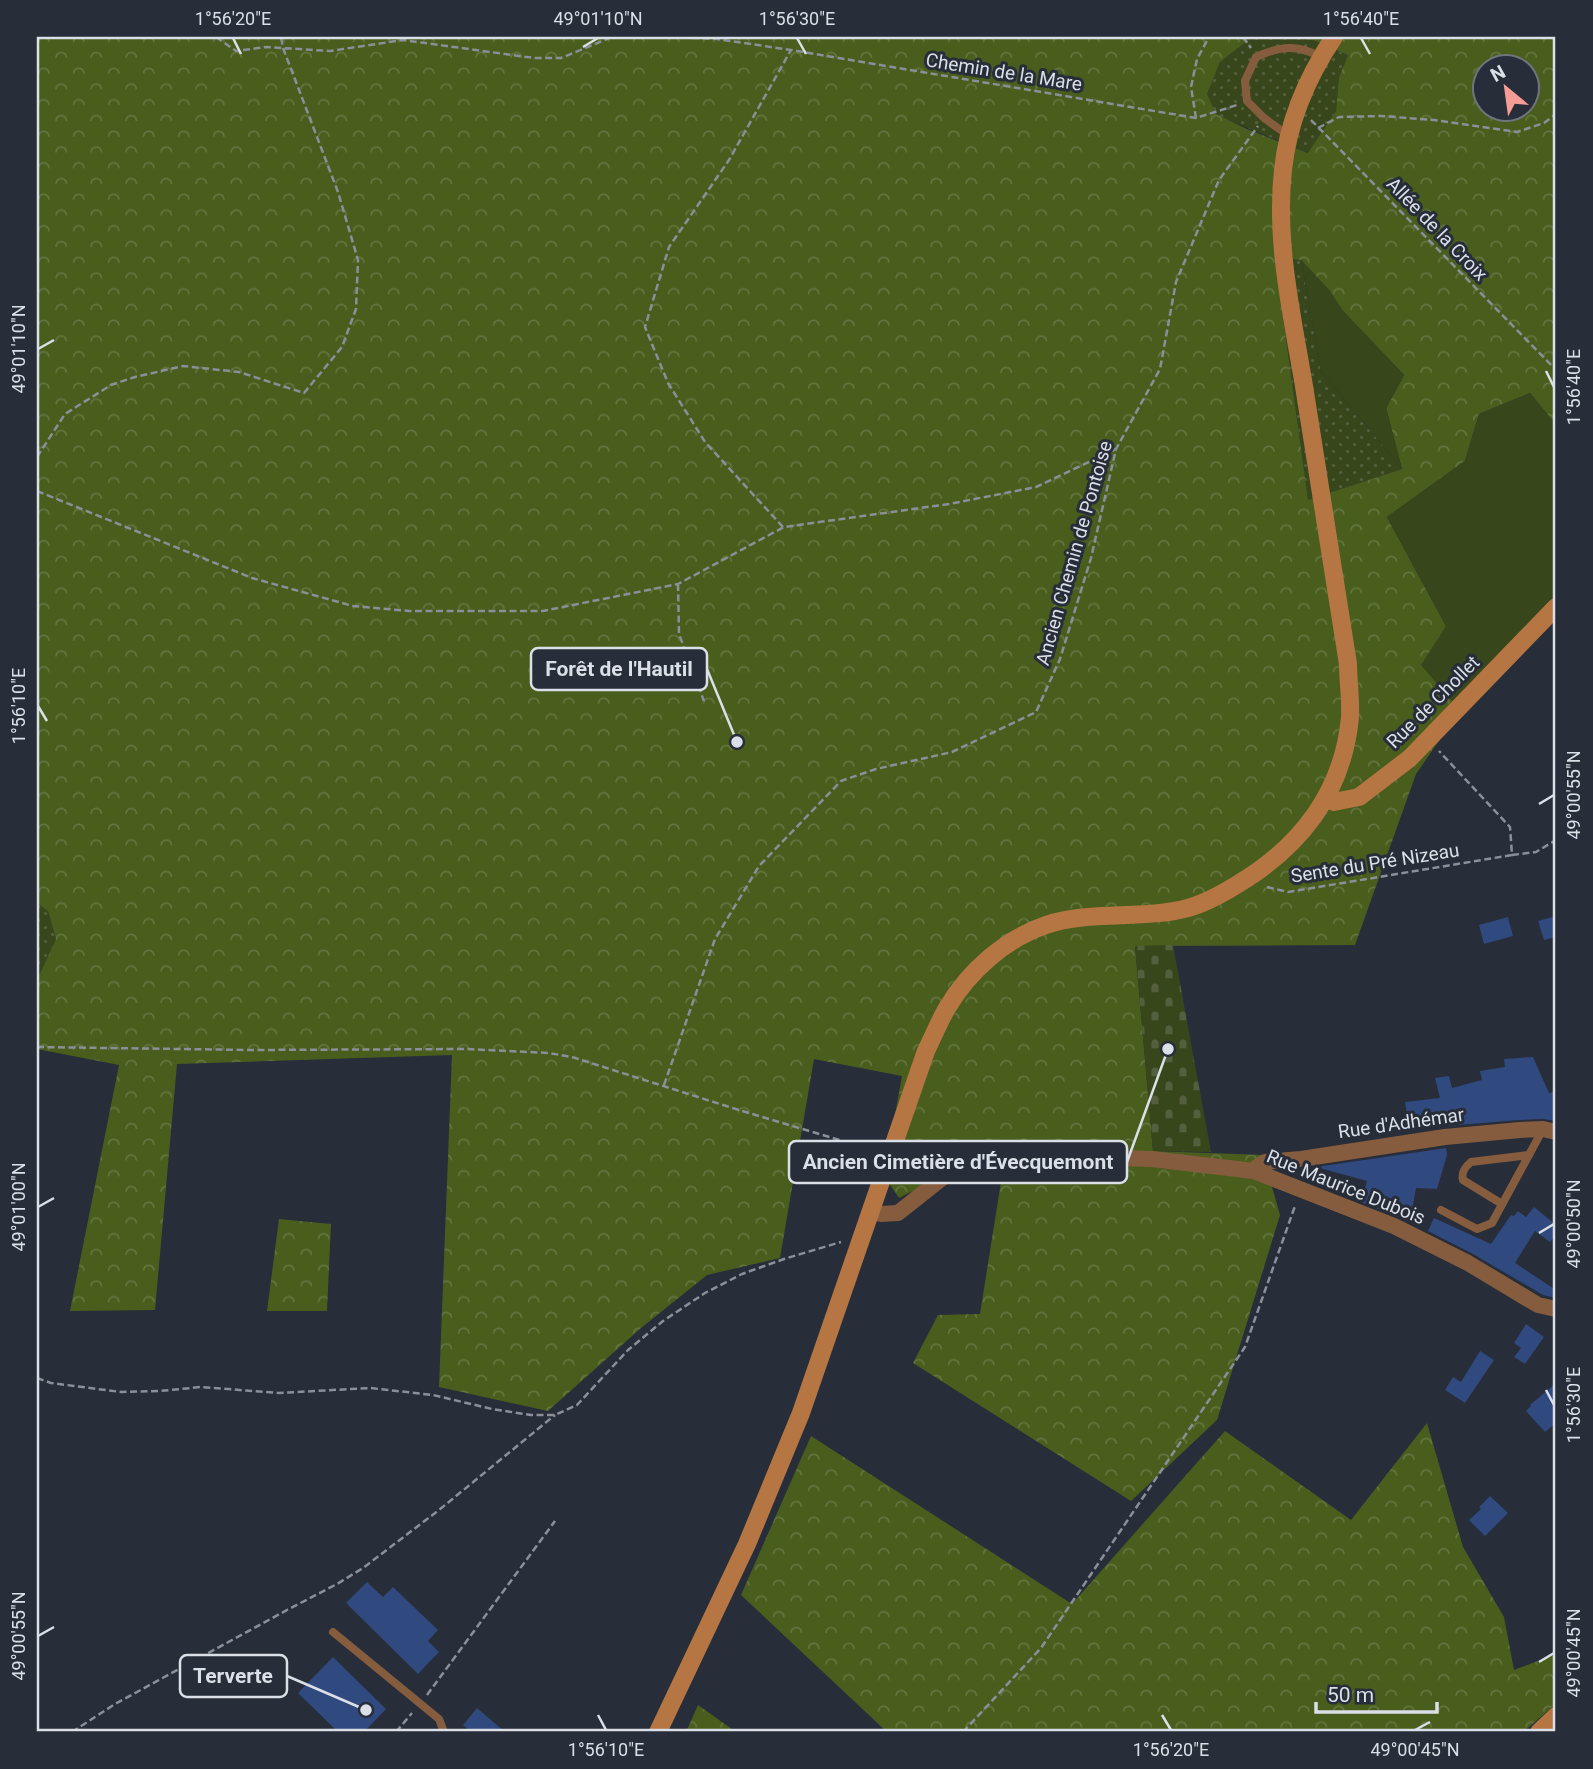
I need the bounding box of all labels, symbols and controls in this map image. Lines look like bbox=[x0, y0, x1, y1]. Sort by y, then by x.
text: 1°56'20"E bbox=[195, 8, 271, 29]
text: 49°01'10"N bbox=[553, 8, 643, 29]
text: 1°56'30"E bbox=[759, 8, 835, 29]
text: 1°56'40"E bbox=[1323, 8, 1399, 29]
street label: Chemin de la Mare bbox=[924, 48, 1084, 96]
north arrow bbox=[1470, 52, 1540, 122]
text: N bbox=[1487, 60, 1509, 87]
street label: Allée de la Croix bbox=[1382, 172, 1493, 286]
text: 49°01'10"N bbox=[8, 304, 29, 394]
text: 1°56'40"E bbox=[1563, 349, 1584, 425]
street label: Ancien Chemin de Pontoise bbox=[1031, 438, 1117, 668]
callout: Forêt de l'Hautil bbox=[531, 648, 707, 690]
street label: Rue de Chollet bbox=[1382, 651, 1484, 753]
text: Forêt de l'Hautil bbox=[545, 657, 693, 681]
text: 1°56'10"E bbox=[8, 668, 29, 744]
text: 49°00'55"N bbox=[1563, 750, 1584, 840]
street label: Sente du Pré Nizeau bbox=[1289, 838, 1461, 888]
street label: Rue d'Adhémar bbox=[1337, 1103, 1466, 1143]
callout: Ancien Cimetière d'Évecquemont bbox=[789, 1141, 1127, 1183]
street label: Rue Maurice Dubois bbox=[1263, 1145, 1429, 1229]
text: Ancien Cimetière d'Évecquemont bbox=[803, 1150, 1113, 1174]
text: 49°01'00"N bbox=[8, 1162, 29, 1252]
text: 49°00'50"N bbox=[1563, 1179, 1584, 1269]
text: 1°56'30"E bbox=[1563, 1367, 1584, 1443]
text: 49°00'55"N bbox=[8, 1591, 29, 1681]
text: 49°00'45"N bbox=[1563, 1608, 1584, 1698]
callout: Terverte bbox=[180, 1655, 287, 1697]
text: Terverte bbox=[193, 1664, 273, 1688]
scale bar bbox=[1316, 1671, 1437, 1715]
text: 50 m bbox=[1327, 1683, 1374, 1707]
text: 1°56'10"E bbox=[568, 1739, 644, 1760]
text: 1°56'20"E bbox=[1133, 1739, 1209, 1760]
text: 49°00'45"N bbox=[1370, 1739, 1460, 1760]

